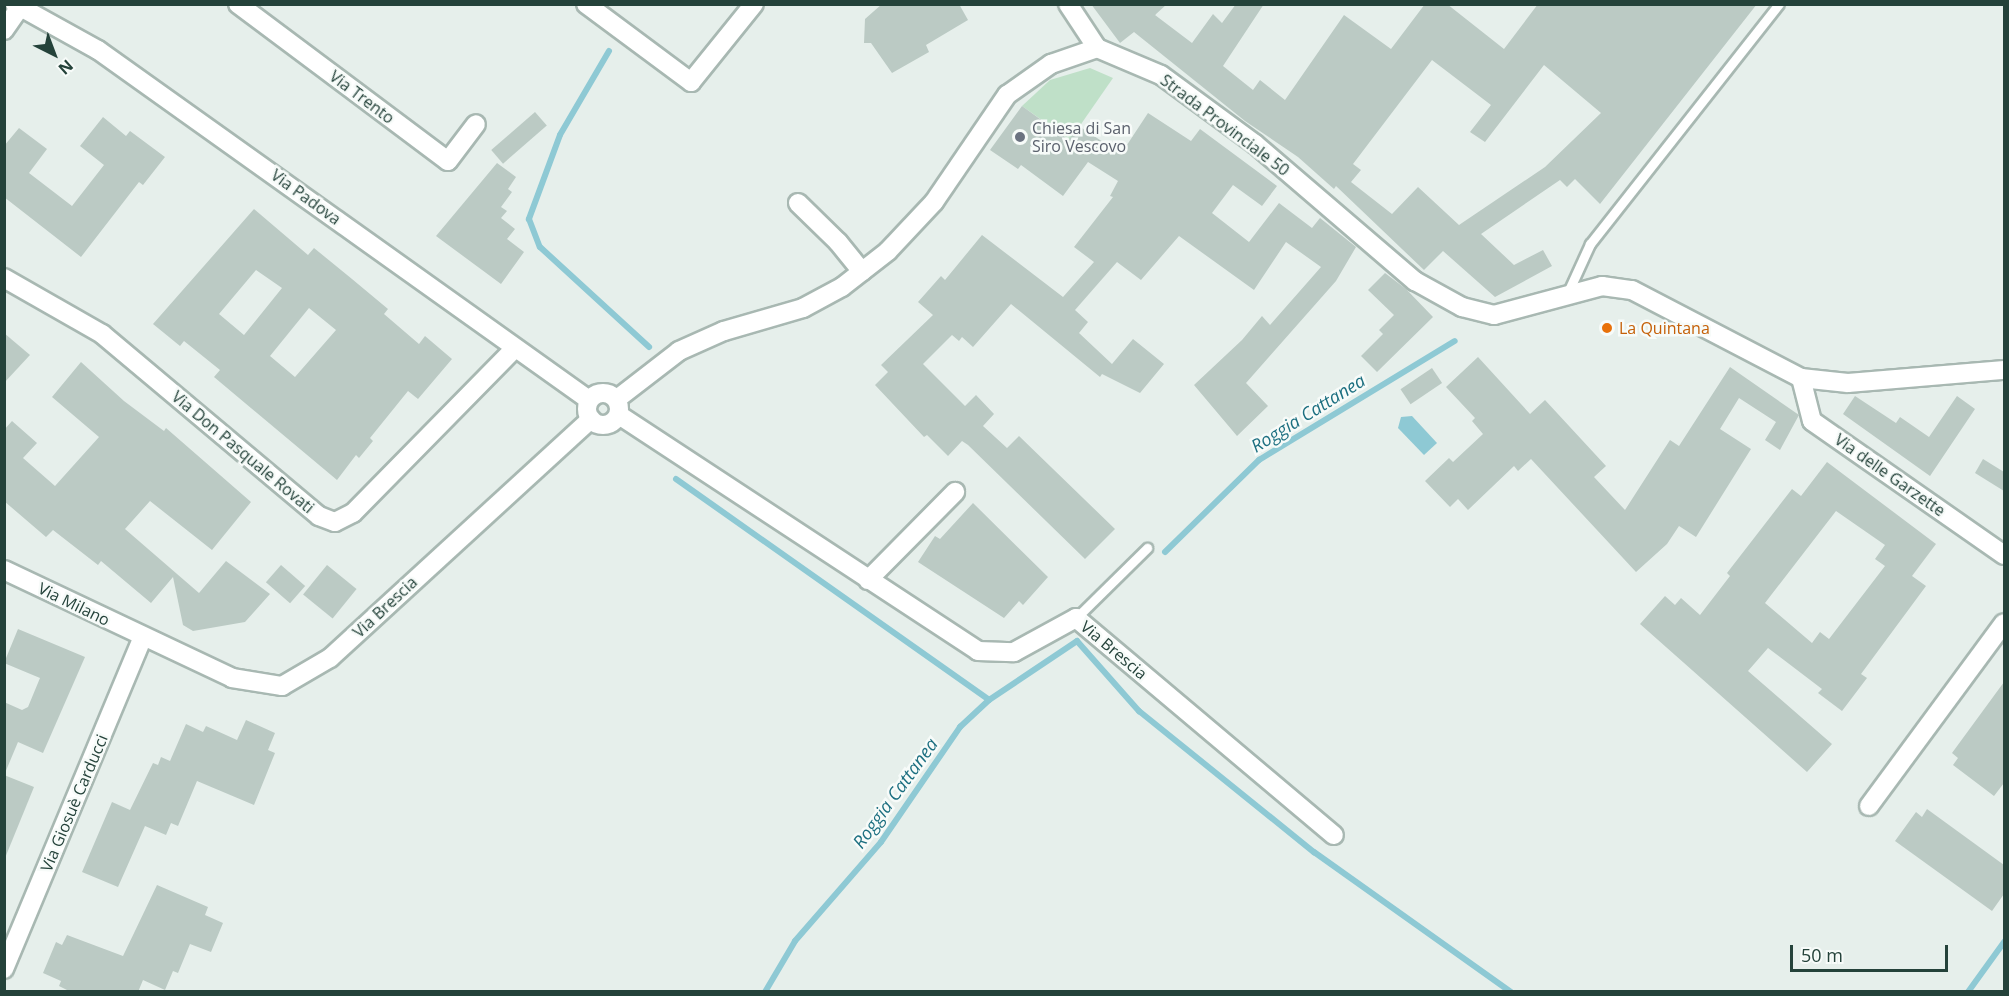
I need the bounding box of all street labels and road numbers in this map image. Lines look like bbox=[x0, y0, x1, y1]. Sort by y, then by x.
street label: Via Trento bbox=[326, 66, 398, 128]
street label: Strada Provinciale 50 bbox=[1157, 70, 1293, 180]
street label: Via Padova bbox=[267, 165, 345, 229]
street label: Via Don Pasquale Rovati bbox=[168, 387, 318, 517]
street label: Via delle Garzette bbox=[1831, 430, 1949, 520]
street label: Via Brescia bbox=[349, 572, 421, 642]
street label: Via Milano bbox=[35, 578, 113, 630]
street label: Via Brescia bbox=[1077, 617, 1151, 683]
street label: Via Giosuè Carducci bbox=[36, 732, 112, 874]

